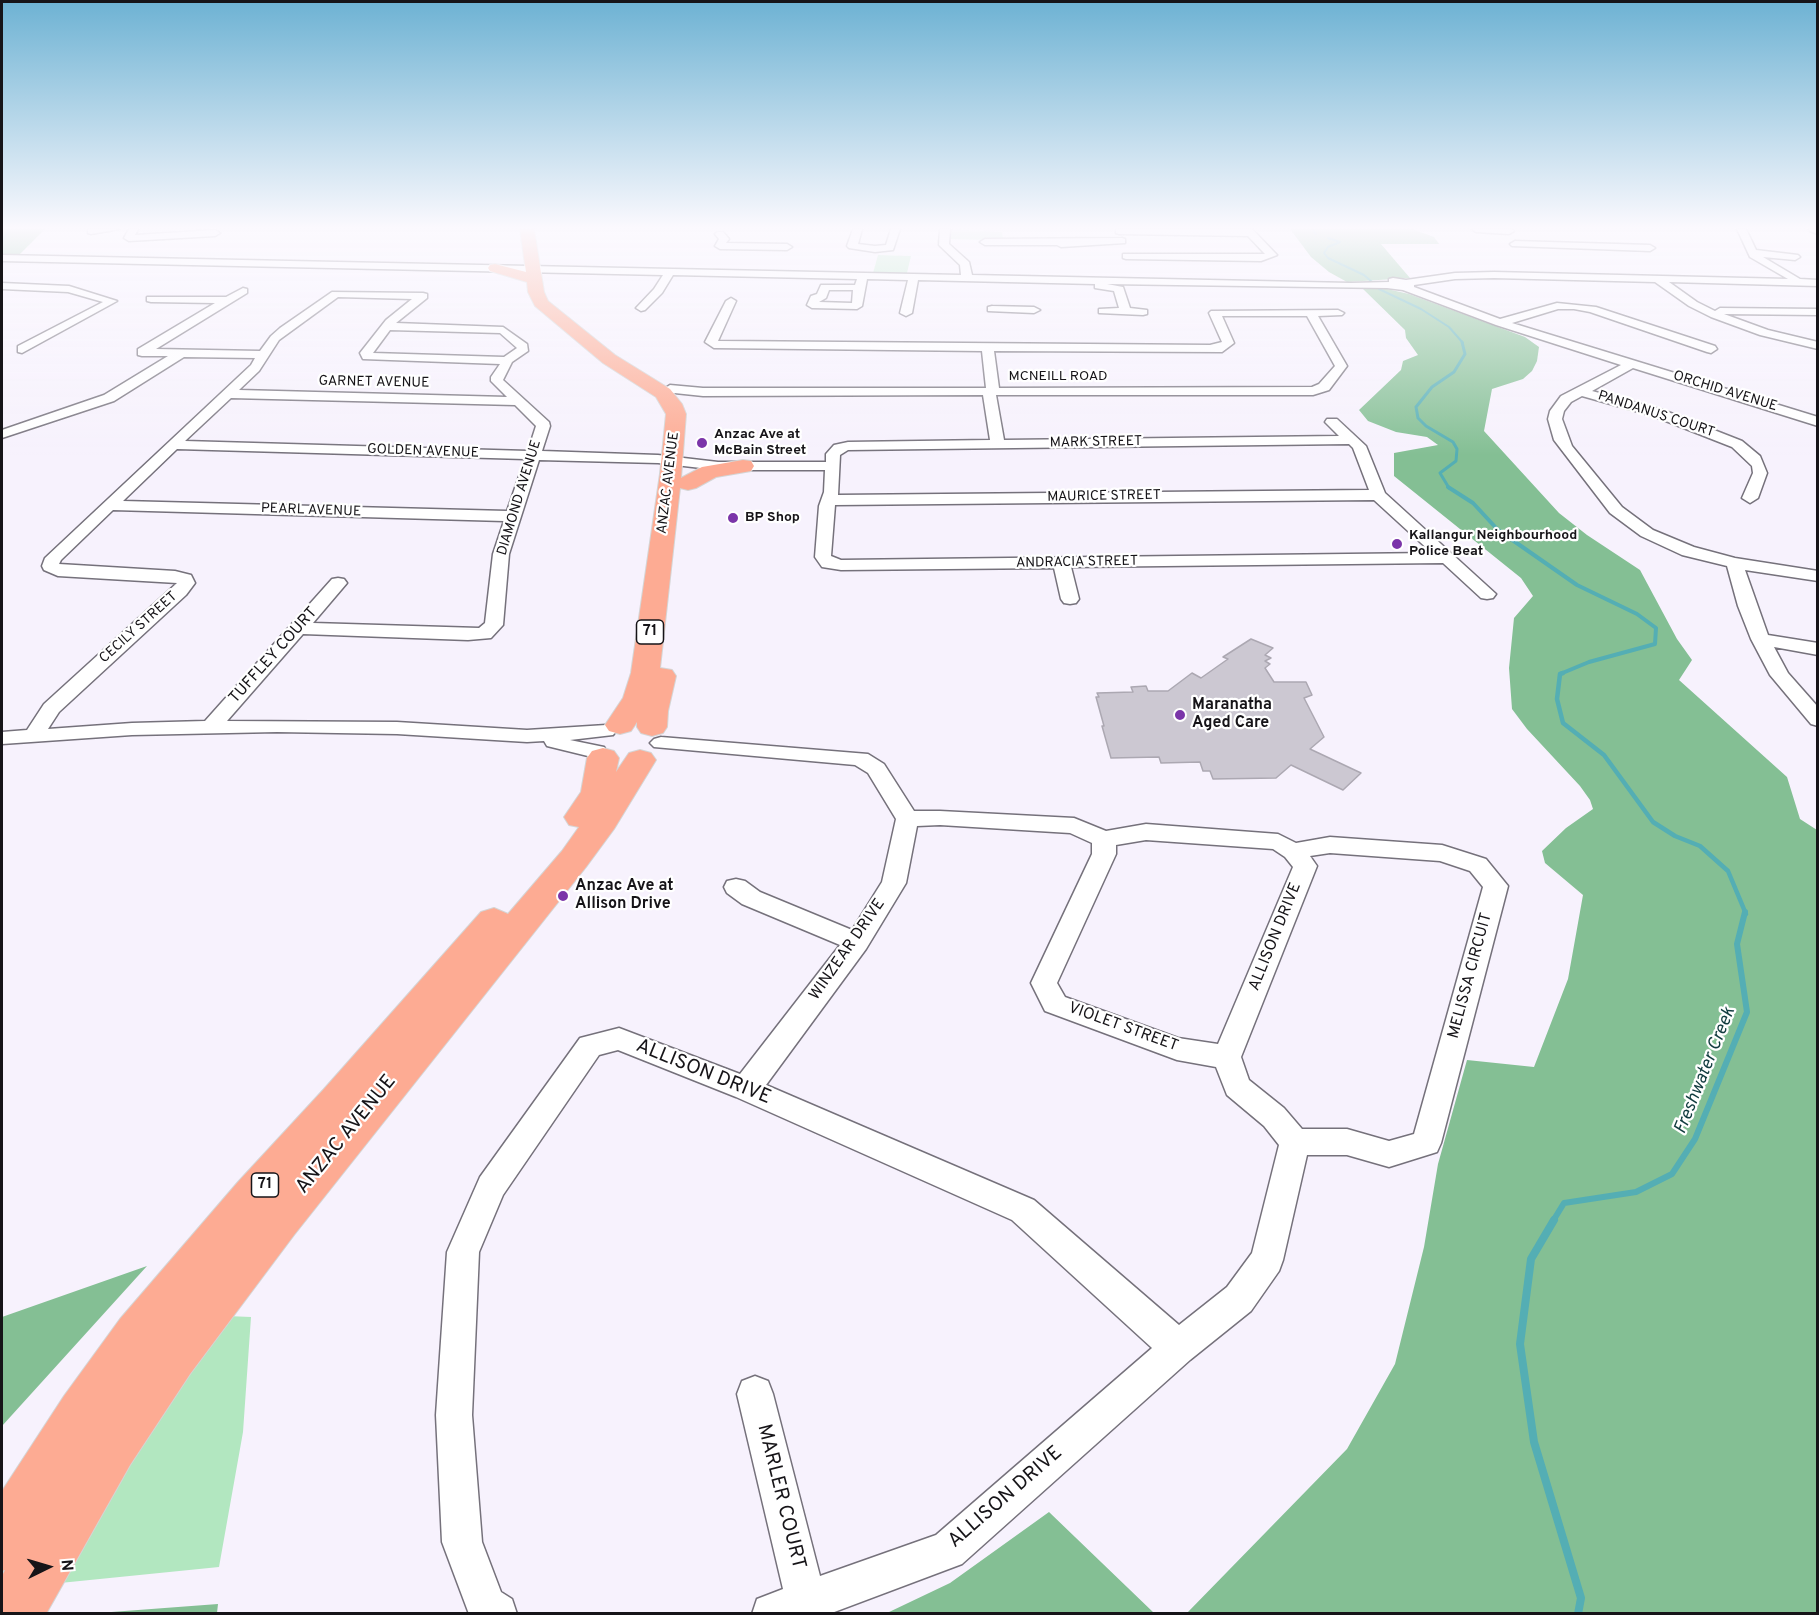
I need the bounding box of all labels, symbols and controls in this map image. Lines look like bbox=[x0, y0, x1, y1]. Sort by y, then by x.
street label: ORCHID AVENUE bbox=[1671, 368, 1779, 416]
street label: MCNEILL ROAD bbox=[1009, 369, 1107, 385]
street label: GARNET AVENUE bbox=[318, 374, 430, 392]
street label: PANDANUS COURT bbox=[1596, 388, 1716, 442]
place label: Anzac Ave at McBain Street bbox=[714, 427, 806, 460]
street label: ANZAC AVENUE bbox=[654, 431, 684, 535]
street label: MARK STREET bbox=[1050, 434, 1142, 452]
marker: Anzac Ave at McBain Street bbox=[695, 436, 709, 450]
street label: DIAMOND AVENUE bbox=[494, 438, 546, 558]
street label: GOLDEN AVENUE bbox=[367, 442, 479, 462]
street label: MAURICE STREET bbox=[1047, 488, 1161, 506]
street label: PEARL AVENUE bbox=[261, 501, 361, 521]
place label: BP Shop bbox=[745, 510, 800, 526]
marker: BP Shop bbox=[726, 511, 740, 525]
place label: Kallangur Neighbourhood Police Beat bbox=[1409, 528, 1577, 560]
marker: Kallangur Neighbourhood Police Beat bbox=[1390, 537, 1404, 551]
street label: ANDRACIA STREET bbox=[1016, 554, 1138, 572]
street label: CECILY STREET bbox=[97, 589, 181, 667]
street label: TUFFLEY COURT bbox=[226, 604, 322, 708]
road number: 71 bbox=[636, 620, 664, 644]
place label: Maranatha Aged Care bbox=[1192, 696, 1272, 734]
marker: Maranatha Aged Care bbox=[1173, 708, 1187, 722]
place label: Anzac Ave at Allison Drive bbox=[575, 877, 673, 915]
street label: ALLISON DRIVE bbox=[1246, 880, 1306, 994]
marker: Anzac Ave at Allison Drive bbox=[556, 889, 570, 903]
street label: WINZEAR DRIVE bbox=[806, 896, 890, 1004]
street label: MELISSA CIRCUIT bbox=[1445, 911, 1497, 1041]
street label: VIOLET STREET bbox=[1065, 999, 1181, 1057]
water label: Freshwater Creek bbox=[1671, 1005, 1741, 1137]
street label: ALLISON DRIVE bbox=[632, 1035, 774, 1111]
street label: ANZAC AVENUE bbox=[292, 1071, 402, 1199]
road number: 71 bbox=[252, 1173, 278, 1197]
street label: MARLER COURT bbox=[750, 1422, 810, 1572]
street label: ALLISON DRIVE bbox=[944, 1442, 1068, 1554]
north arrow bbox=[18, 1537, 78, 1597]
text: N bbox=[55, 1559, 76, 1572]

